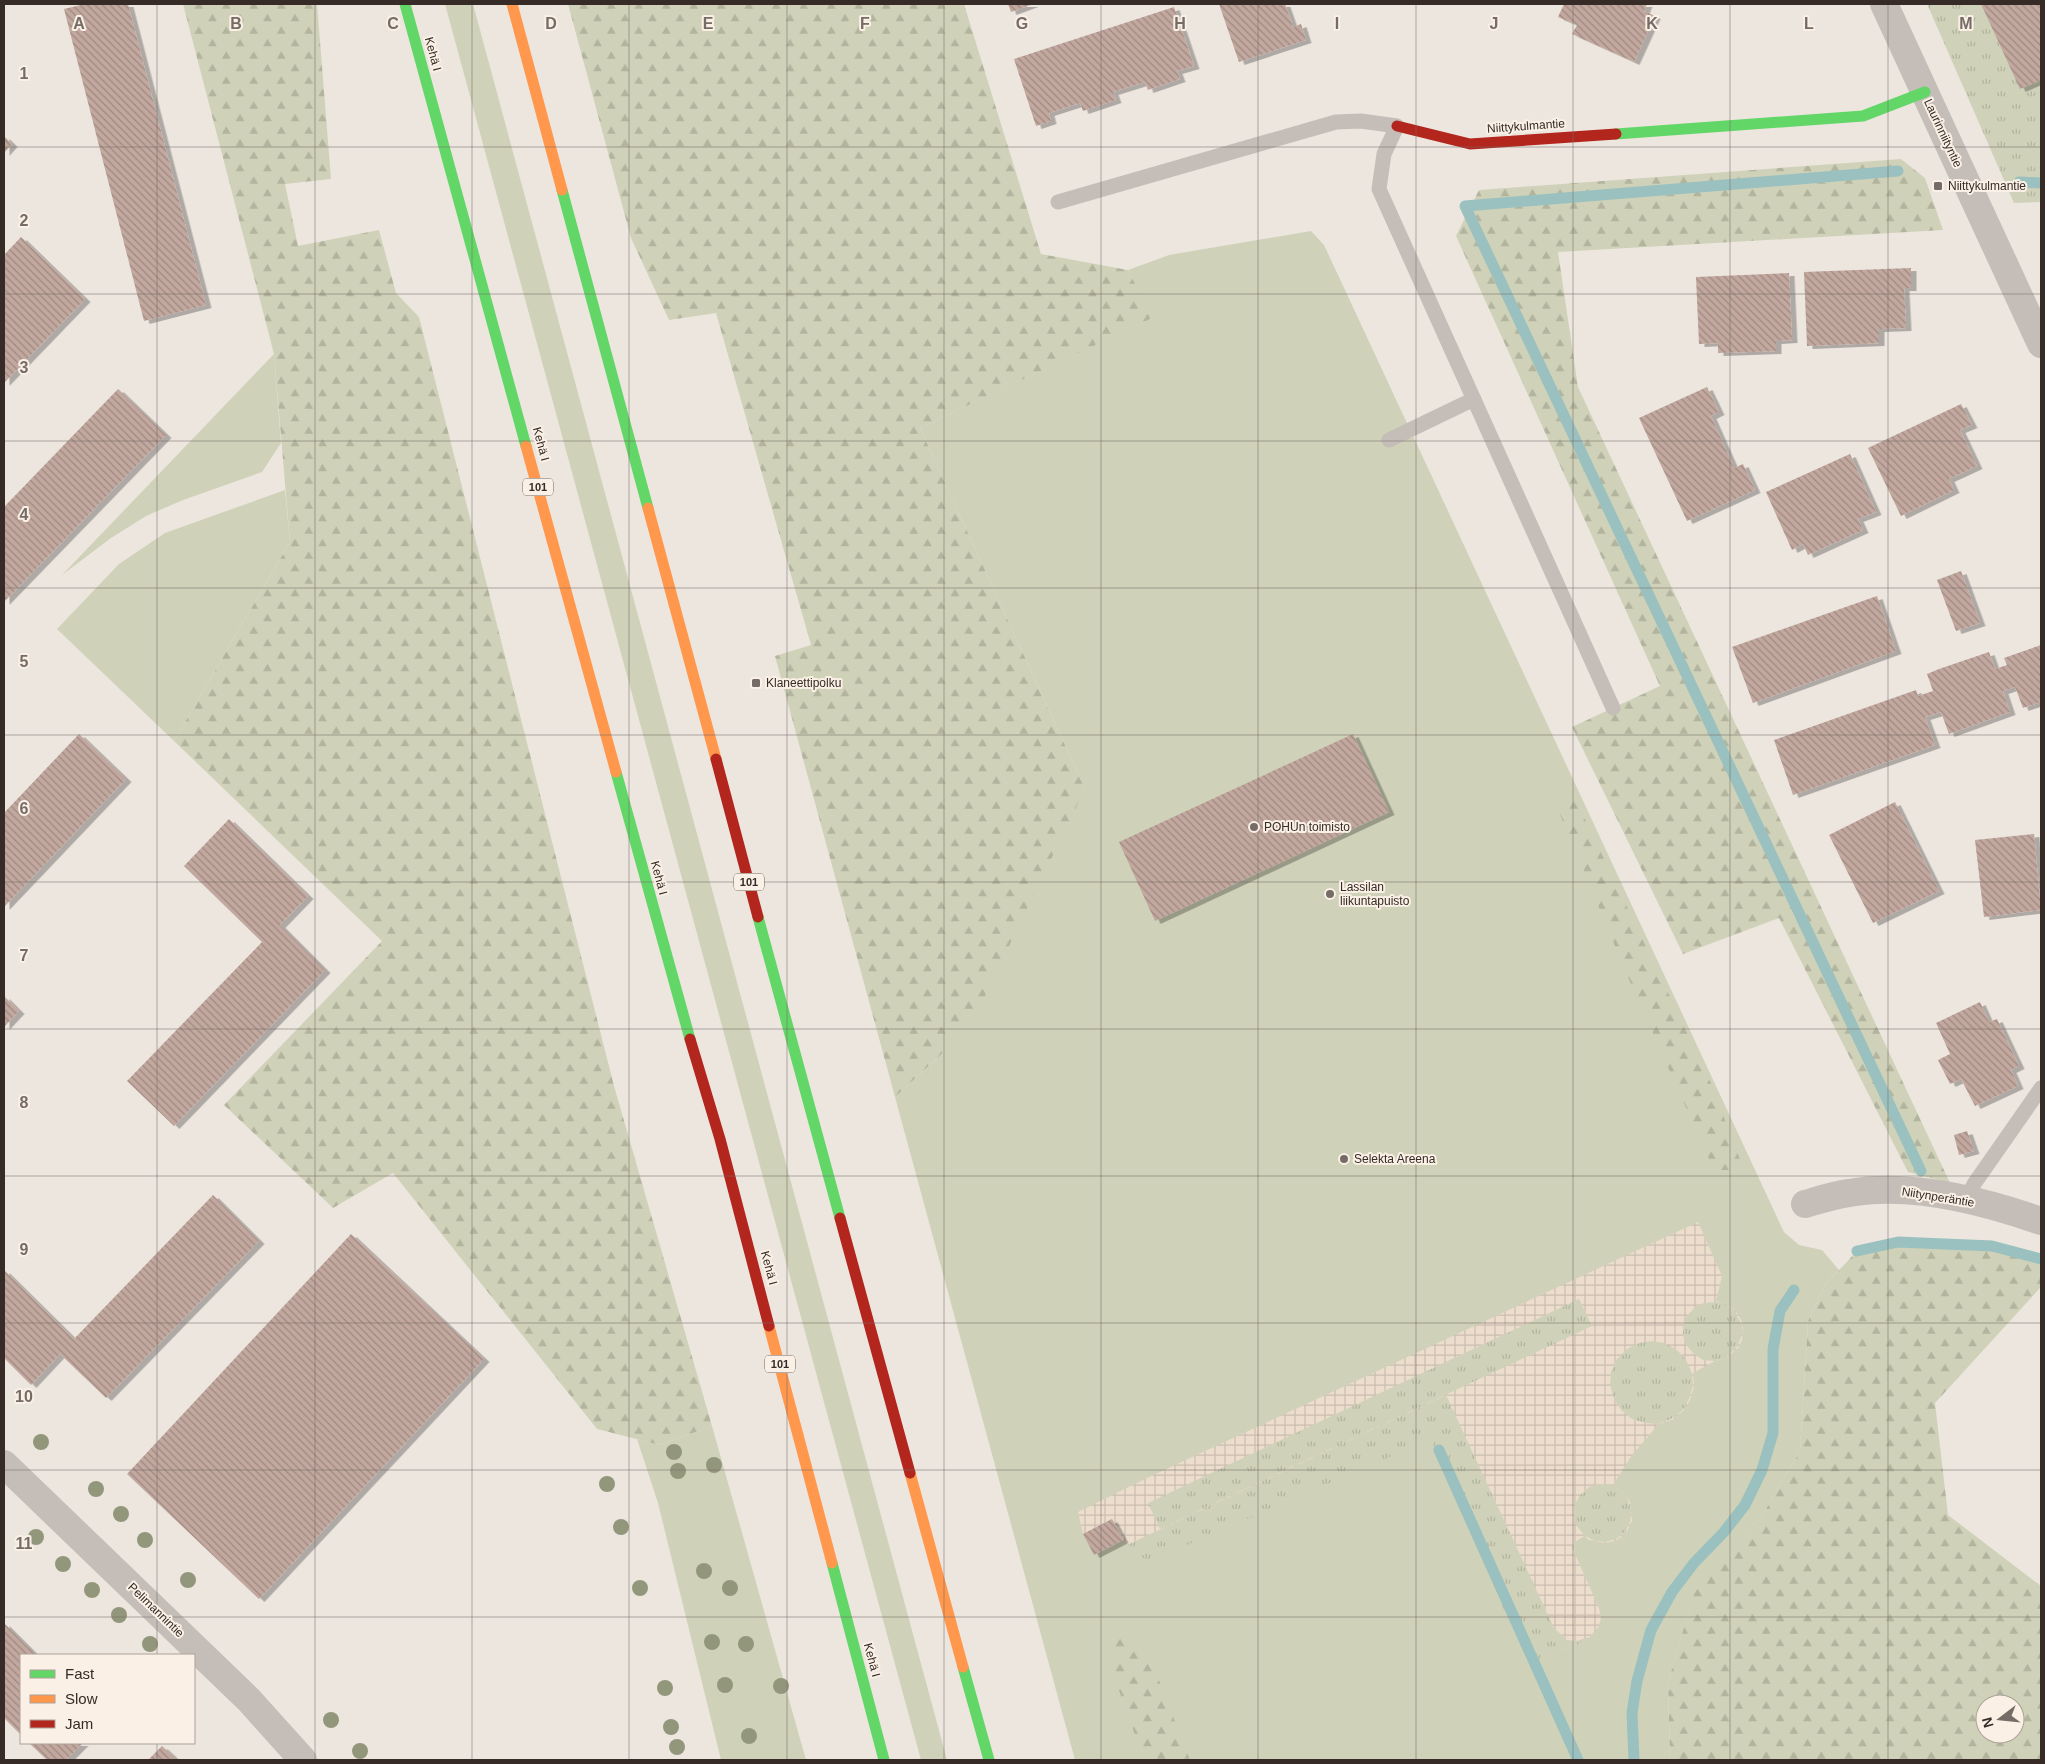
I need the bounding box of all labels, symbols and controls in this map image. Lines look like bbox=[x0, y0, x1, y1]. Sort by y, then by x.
text: A bbox=[73, 15, 85, 32]
text: B bbox=[230, 15, 242, 32]
text: C bbox=[387, 15, 399, 32]
text: D bbox=[545, 15, 557, 32]
text: E bbox=[703, 15, 714, 32]
text: F bbox=[860, 15, 870, 32]
text: G bbox=[1016, 15, 1028, 32]
text: H bbox=[1174, 15, 1186, 32]
text: I bbox=[1335, 15, 1339, 32]
text: J bbox=[1490, 15, 1498, 32]
text: K bbox=[1646, 15, 1658, 32]
text: L bbox=[1804, 15, 1814, 32]
text: M bbox=[1959, 15, 1973, 32]
street label: Kehä I bbox=[422, 35, 444, 73]
text: 1 bbox=[20, 65, 29, 82]
street label: Laurinniityntie bbox=[1921, 96, 1965, 170]
street label: Niittykulmantie bbox=[1487, 116, 1566, 136]
place label: Niittykulmantie bbox=[1948, 179, 2026, 193]
marker: Niittykulmantie bbox=[1932, 180, 1944, 192]
text: 2 bbox=[20, 212, 29, 229]
text: 3 bbox=[20, 359, 29, 376]
street label: Kehä I bbox=[530, 425, 552, 463]
road number: 101 bbox=[523, 478, 553, 496]
text: 4 bbox=[20, 506, 29, 523]
text: 5 bbox=[20, 653, 29, 670]
place label: Klaneettipolku bbox=[766, 676, 841, 690]
marker: Klaneettipolku bbox=[750, 677, 762, 689]
text: 6 bbox=[20, 800, 29, 817]
place label: POHUn toimisto bbox=[1264, 820, 1350, 834]
marker: POHUn toimisto bbox=[1248, 821, 1260, 833]
street label: Kehä I bbox=[648, 859, 670, 897]
road number: 101 bbox=[734, 874, 764, 890]
place label: Lassilan liikuntapuisto bbox=[1340, 880, 1410, 908]
marker: Lassilan liikuntapuisto bbox=[1324, 888, 1336, 900]
text: 7 bbox=[20, 947, 29, 964]
text: 8 bbox=[20, 1094, 29, 1111]
place label: Selekta Areena bbox=[1354, 1152, 1436, 1166]
marker: Selekta Areena bbox=[1338, 1153, 1350, 1165]
street label: Niitynperäntie bbox=[1901, 1184, 1976, 1210]
text: 9 bbox=[20, 1241, 29, 1258]
street label: Kehä I bbox=[758, 1249, 780, 1287]
road number: 101 bbox=[765, 1356, 795, 1372]
text: 10 bbox=[15, 1388, 33, 1405]
text: 11 bbox=[16, 1535, 33, 1552]
street label: Pelimannintie bbox=[125, 1580, 187, 1640]
street label: Kehä I bbox=[861, 1641, 883, 1679]
legend bbox=[20, 1654, 195, 1744]
text: Fast bbox=[65, 1665, 95, 1682]
text: Slow bbox=[65, 1690, 98, 1707]
north arrow bbox=[1975, 1694, 2025, 1744]
text: Jam bbox=[65, 1715, 93, 1732]
text: N bbox=[1978, 1716, 1997, 1730]

